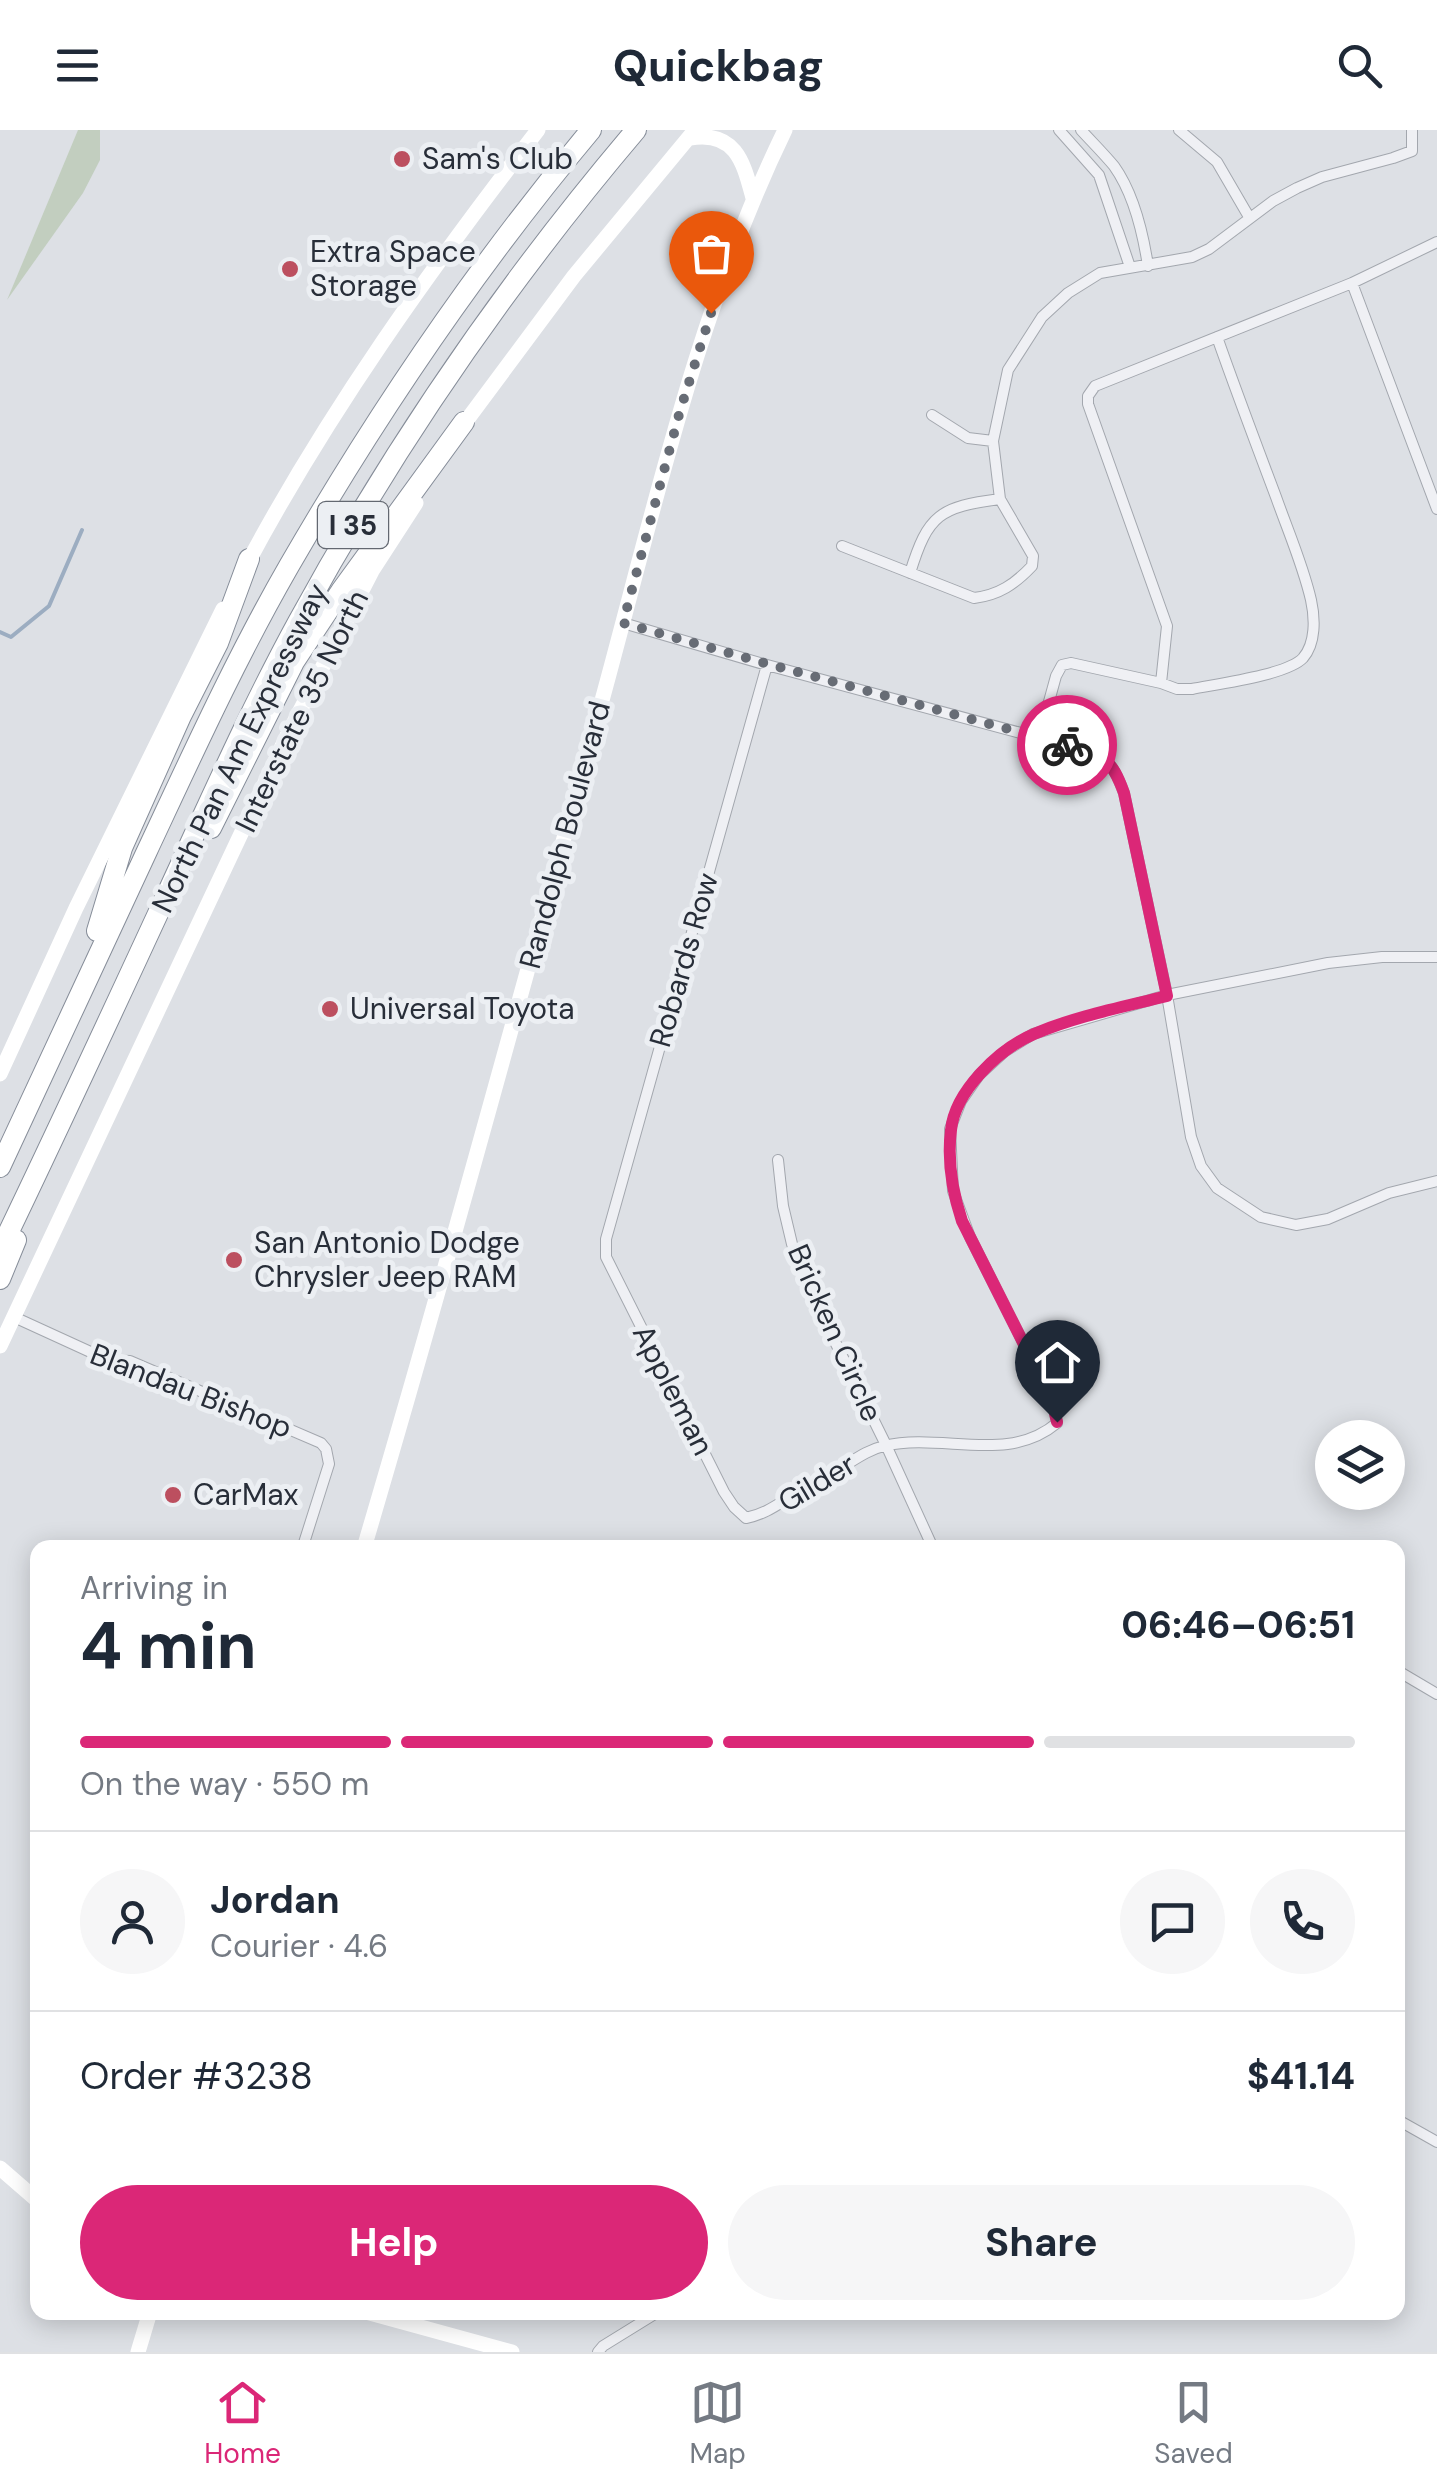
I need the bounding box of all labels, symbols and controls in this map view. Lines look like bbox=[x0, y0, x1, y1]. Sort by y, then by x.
text: Quickbag bbox=[613, 36, 824, 95]
icon: menu bbox=[50, 38, 105, 93]
icon: search bbox=[1332, 38, 1387, 93]
place label: Sam's Club bbox=[422, 139, 573, 178]
marker: Sam's Club bbox=[391, 148, 413, 170]
pin bbox=[669, 211, 754, 314]
icon: bag bbox=[684, 226, 739, 281]
place label: Extra Space Storage bbox=[310, 232, 476, 305]
marker: Extra Space Storage bbox=[279, 258, 301, 280]
road number: I 35 bbox=[318, 502, 388, 548]
street label: North Pan Am Expressway bbox=[143, 576, 337, 919]
street label: Interstate 35 North bbox=[226, 583, 377, 838]
courier bbox=[1017, 695, 1117, 795]
street label: Randolph Boulevard bbox=[510, 697, 619, 973]
icon: bike bbox=[1040, 718, 1095, 773]
street label: Robards Row bbox=[640, 868, 727, 1051]
place label: Universal Toyota bbox=[350, 989, 575, 1028]
marker: Universal Toyota bbox=[319, 998, 341, 1020]
place label: San Antonio Dodge Chrysler Jeep RAM bbox=[254, 1223, 520, 1296]
street label: Bricken Circle bbox=[779, 1238, 892, 1428]
marker: San Antonio Dodge Chrysler Jeep RAM bbox=[223, 1249, 245, 1271]
street label: Appleman bbox=[624, 1318, 723, 1462]
pin bbox=[1015, 1320, 1100, 1423]
street label: Blandau Bishop bbox=[85, 1334, 297, 1447]
icon: home bbox=[1030, 1335, 1085, 1390]
map controls bbox=[1315, 1420, 1405, 1510]
button: layers bbox=[1315, 1420, 1405, 1510]
street label: Gilder bbox=[771, 1444, 863, 1521]
place label: CarMax bbox=[193, 1475, 298, 1514]
marker: CarMax bbox=[162, 1484, 184, 1506]
text: Arriving in bbox=[80, 1567, 228, 1609]
text: 06:46–06:51 bbox=[1121, 1600, 1355, 1650]
text: 4 min bbox=[80, 1604, 257, 1688]
text: On the way · 550 m bbox=[80, 1763, 369, 1805]
button: person bbox=[80, 1869, 185, 1974]
button: chat bbox=[1120, 1869, 1225, 1974]
button: phone bbox=[1250, 1869, 1355, 1974]
text: Jordan bbox=[210, 1875, 340, 1925]
text: Courier · 4.6 bbox=[210, 1925, 388, 1967]
text: Order #3238 bbox=[80, 2051, 313, 2101]
text: $41.14 bbox=[1247, 2051, 1355, 2101]
button: Help bbox=[80, 2185, 708, 2300]
button: Share bbox=[728, 2185, 1355, 2300]
tab: Home bbox=[204, 2375, 281, 2472]
tab: Map bbox=[689, 2375, 746, 2472]
tab: Saved bbox=[1154, 2375, 1233, 2472]

